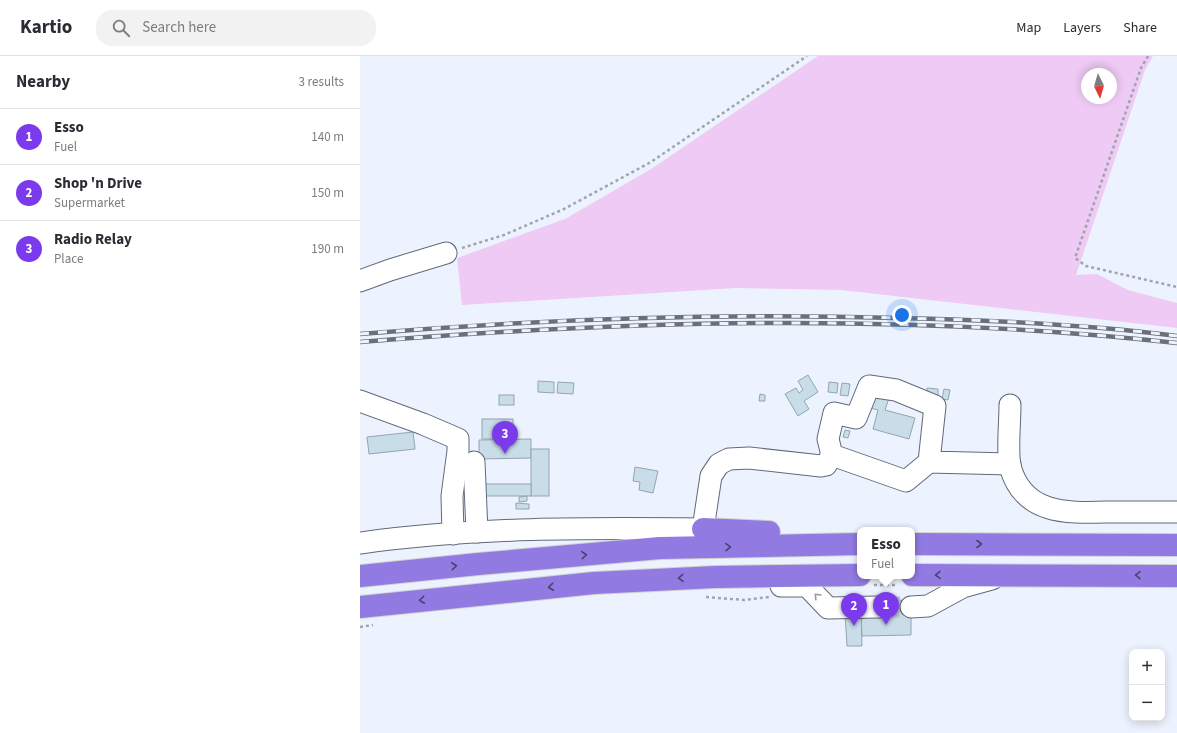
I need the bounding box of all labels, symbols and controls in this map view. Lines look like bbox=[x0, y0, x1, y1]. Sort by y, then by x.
search box bbox=[96, 10, 376, 46]
text: Kartio bbox=[20, 14, 72, 41]
icon: search bbox=[110, 17, 132, 39]
text: Search here bbox=[142, 17, 216, 38]
text: Map bbox=[1016, 18, 1041, 38]
text: Layers bbox=[1063, 18, 1101, 38]
text: Share bbox=[1123, 18, 1157, 38]
north arrow bbox=[1081, 68, 1117, 104]
text: Nearby bbox=[16, 70, 70, 94]
text: 3 results bbox=[299, 73, 344, 91]
text: Esso bbox=[54, 117, 84, 138]
text: 1 bbox=[26, 128, 32, 146]
text: 140 m bbox=[311, 128, 344, 146]
text: Fuel bbox=[54, 138, 77, 156]
text: Shop 'n Drive bbox=[54, 173, 142, 194]
text: 2 bbox=[26, 184, 32, 202]
text: 150 m bbox=[311, 184, 344, 202]
text: Supermarket bbox=[54, 194, 125, 212]
text: Radio Relay bbox=[54, 229, 132, 250]
text: 3 bbox=[26, 240, 32, 258]
text: 190 m bbox=[311, 240, 344, 258]
text: Place bbox=[54, 250, 83, 268]
your location bbox=[892, 305, 912, 325]
pin: 3 bbox=[492, 421, 518, 454]
popup bbox=[857, 527, 915, 579]
text: Esso bbox=[871, 534, 901, 555]
one-way arrow bbox=[976, 540, 982, 548]
one-way arrow bbox=[725, 543, 731, 551]
one-way arrow bbox=[581, 550, 587, 559]
text: Fuel bbox=[871, 555, 894, 573]
one-way arrow bbox=[451, 562, 458, 571]
one-way arrow bbox=[935, 571, 941, 579]
one-way arrow bbox=[1135, 571, 1141, 579]
one-way arrow bbox=[678, 574, 684, 583]
one-way arrow bbox=[548, 582, 554, 591]
pin: 1 bbox=[873, 592, 899, 625]
one-way arrow bbox=[814, 593, 821, 601]
pin: 2 bbox=[841, 593, 867, 626]
one-way arrow bbox=[419, 595, 425, 604]
map controls bbox=[1129, 649, 1165, 721]
button: + bbox=[1129, 649, 1165, 685]
button: − bbox=[1129, 685, 1165, 721]

